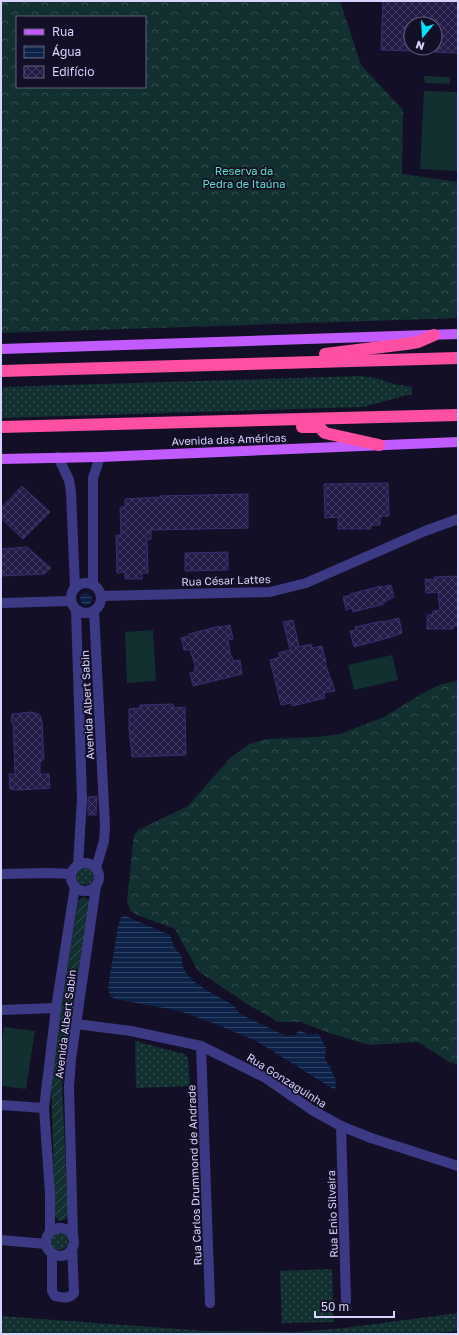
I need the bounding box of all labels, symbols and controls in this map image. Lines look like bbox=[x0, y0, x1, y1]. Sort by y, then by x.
legend bbox=[16, 16, 146, 88]
north arrow bbox=[403, 16, 443, 56]
text: Rua bbox=[52, 24, 74, 39]
text: N bbox=[414, 39, 426, 53]
text: Água bbox=[52, 44, 81, 59]
text: Edifício bbox=[52, 64, 94, 79]
park label: Reserva da Pedra de Itaúna bbox=[203, 164, 285, 190]
street label: Avenida das Américas bbox=[171, 430, 287, 447]
street label: Rua César Lattes bbox=[181, 572, 271, 588]
street label: Avenida Albert Sabin bbox=[78, 650, 96, 760]
street label: Avenida Albert Sabin bbox=[52, 969, 78, 1079]
street label: Rua Gonzaguinha bbox=[245, 1050, 329, 1110]
street label: Rua Carlos Drummond de Andrade bbox=[184, 1084, 204, 1266]
street label: Rua Enio Silveira bbox=[324, 1170, 340, 1258]
scale bar bbox=[315, 1293, 394, 1319]
text: 50 m bbox=[321, 1299, 349, 1314]

